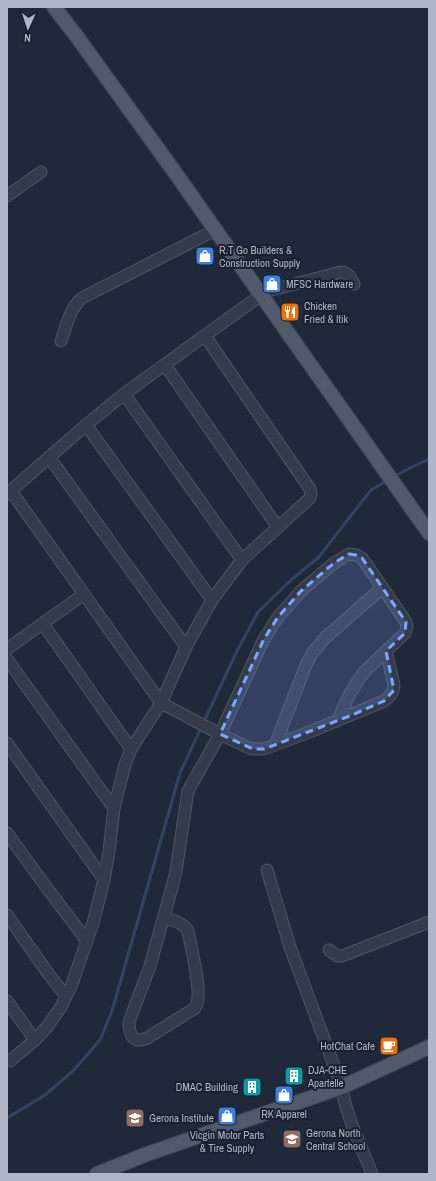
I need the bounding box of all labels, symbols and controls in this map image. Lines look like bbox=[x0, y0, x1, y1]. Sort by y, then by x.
north arrow bbox=[8, 8, 48, 48]
text: N bbox=[24, 31, 31, 45]
place label: R.T Go Builders & Construction Supply bbox=[219, 243, 301, 270]
shop icon: R.T Go Builders & Construction Supply bbox=[194, 245, 216, 267]
shop icon: MFSC Hardware bbox=[261, 273, 283, 295]
place label: MFSC Hardware bbox=[286, 277, 353, 291]
place label: Chicken Fried & Itik bbox=[304, 299, 349, 326]
restaurant icon: Chicken Fried & Itik bbox=[279, 301, 301, 323]
cafe icon: HotChat Cafe bbox=[378, 1035, 400, 1057]
place label: HotChat Cafe bbox=[320, 1039, 375, 1053]
place label: DJA-CHE Apartelle bbox=[307, 1063, 347, 1090]
building icon: DJA-CHE Apartelle bbox=[283, 1065, 305, 1087]
building icon: DMAC Building bbox=[241, 1076, 263, 1098]
place label: DMAC Building bbox=[176, 1080, 238, 1094]
shop icon: RK Apparel bbox=[273, 1084, 295, 1106]
shop icon: Vicgin Motor Parts & Tire Supply bbox=[216, 1105, 238, 1127]
school or university icon: Gerona Institute bbox=[124, 1107, 146, 1129]
place label: RK Apparel bbox=[261, 1107, 307, 1121]
place label: Gerona Institute bbox=[149, 1111, 214, 1125]
place label: Gerona North Central School bbox=[306, 1126, 365, 1153]
place label: Vicgin Motor Parts & Tire Supply bbox=[190, 1128, 265, 1155]
school or university icon: Gerona North Central School bbox=[281, 1128, 303, 1150]

